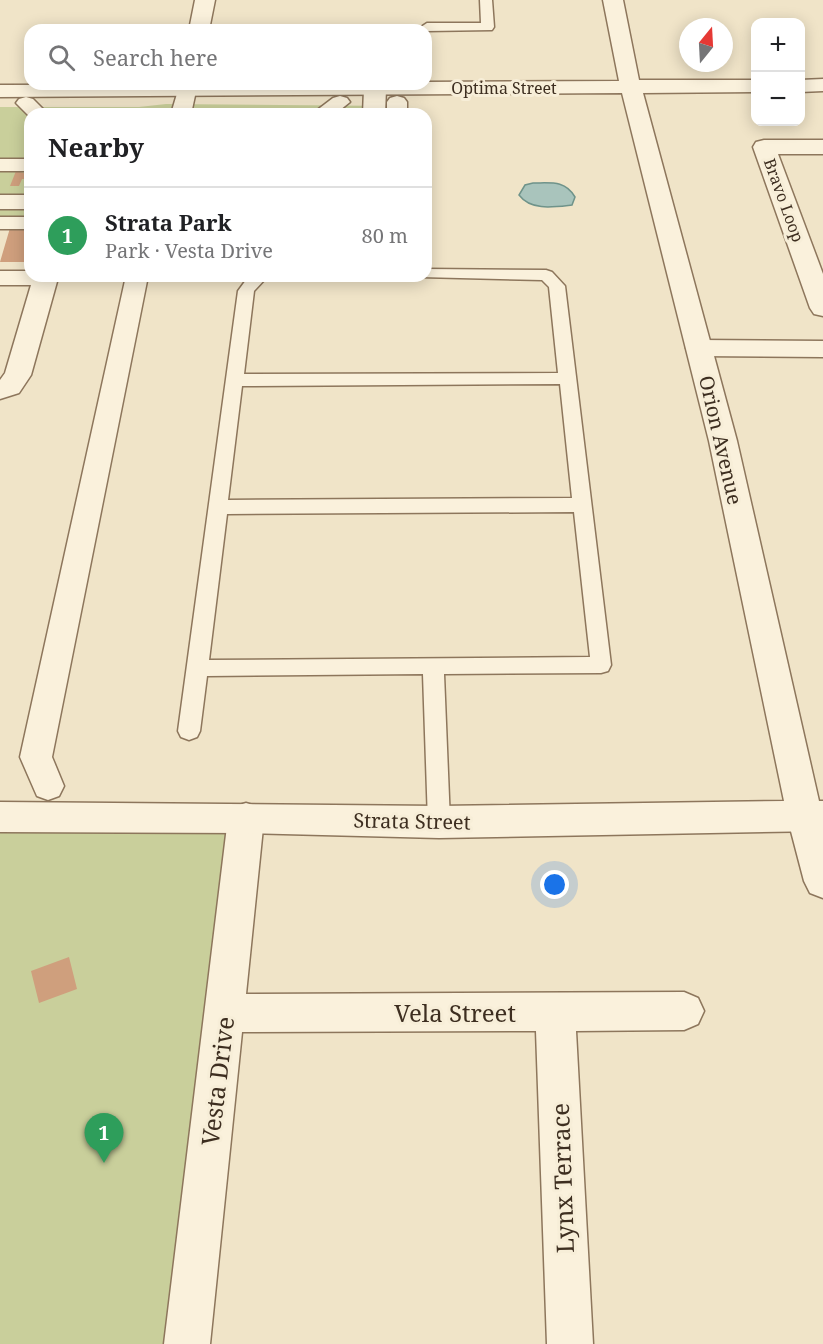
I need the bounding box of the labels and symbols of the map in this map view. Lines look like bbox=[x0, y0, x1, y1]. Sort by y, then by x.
north arrow bbox=[679, 18, 733, 72]
street label: Optima Street bbox=[451, 77, 557, 99]
street label: Bravo Loop bbox=[759, 155, 809, 245]
street label: Orion Avenue bbox=[693, 373, 749, 507]
street label: Strata Street bbox=[353, 806, 471, 836]
your location bbox=[540, 870, 569, 899]
street label: Vela Street bbox=[394, 996, 516, 1029]
street label: Vesta Drive bbox=[193, 1015, 241, 1147]
street label: Lynx Terrace bbox=[543, 1102, 581, 1254]
pin: 1 bbox=[84, 1114, 124, 1163]

